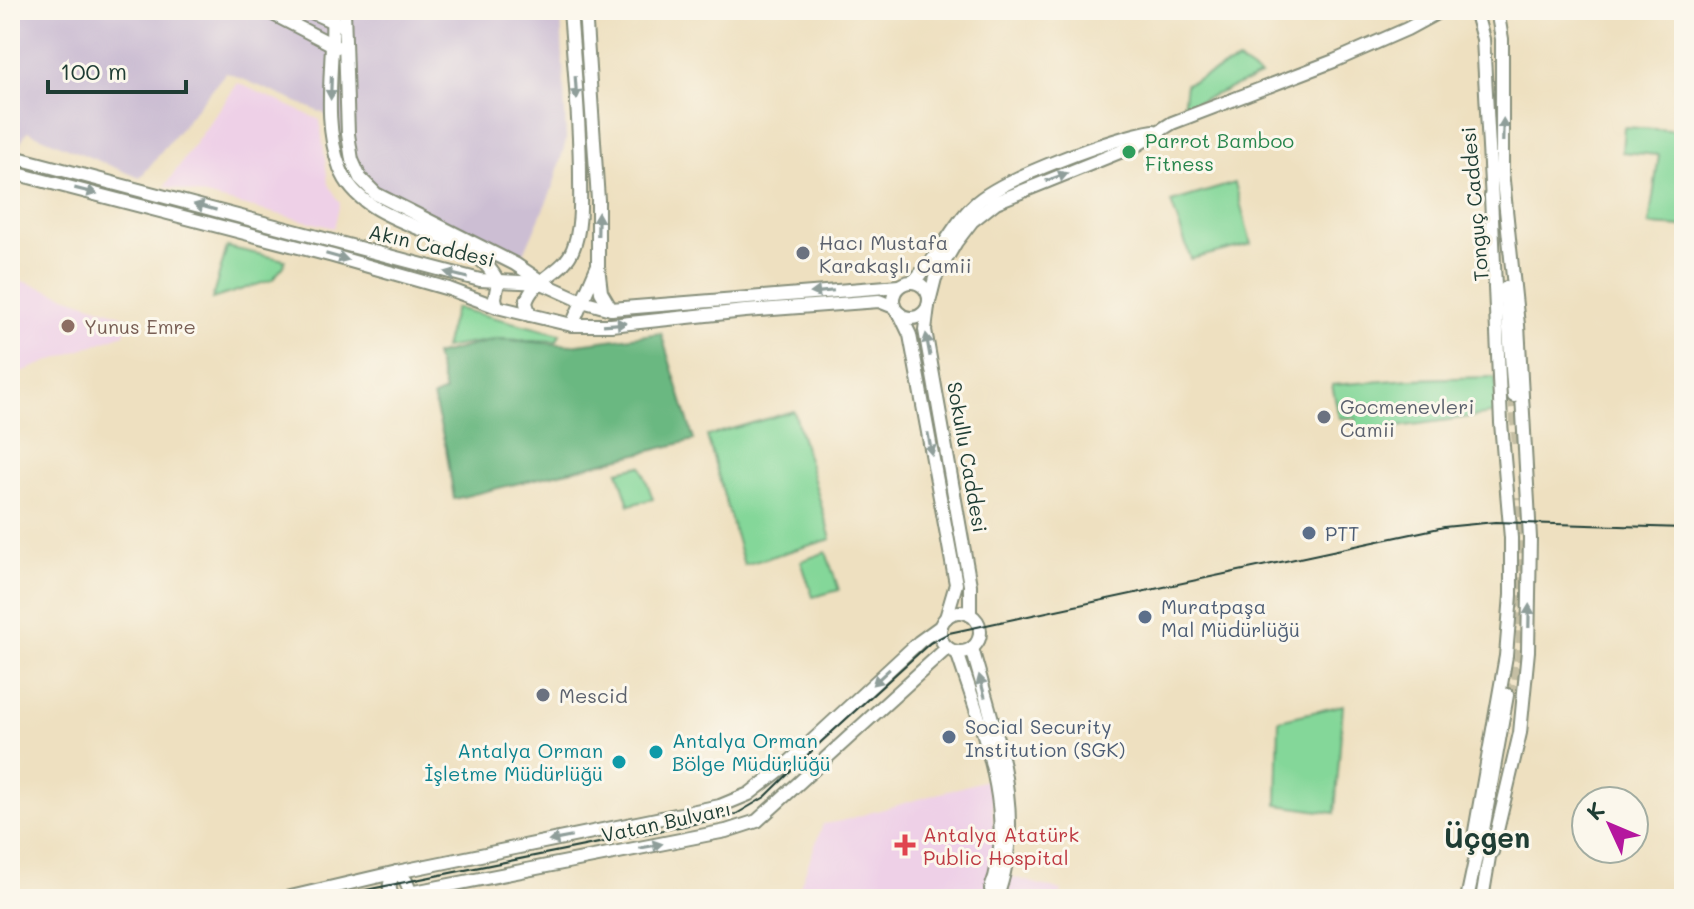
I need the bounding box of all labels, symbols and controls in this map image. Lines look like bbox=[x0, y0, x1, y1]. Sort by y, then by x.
scale bar bbox=[48, 44, 186, 94]
text: 100 m bbox=[60, 55, 127, 86]
one-way arrow bbox=[325, 76, 338, 101]
one-way arrow bbox=[569, 76, 582, 101]
one-way arrow bbox=[1497, 117, 1509, 142]
street label: Tonguç Caddesi bbox=[1454, 126, 1494, 282]
place label: Parrot Bamboo Fitness bbox=[1145, 127, 1294, 176]
marker: Parrot Bamboo Fitness bbox=[1120, 143, 1138, 161]
one-way arrow bbox=[1046, 170, 1070, 183]
one-way arrow bbox=[73, 186, 98, 198]
one-way arrow bbox=[193, 201, 218, 213]
one-way arrow bbox=[592, 211, 604, 236]
street label: Akın Caddesi bbox=[366, 218, 498, 272]
place label: Hacı Mustafa Karakaşlı Camii bbox=[819, 229, 972, 278]
marker: Hacı Mustafa Karakaşlı Camii bbox=[794, 244, 812, 262]
one-way arrow bbox=[326, 251, 350, 264]
one-way arrow bbox=[444, 268, 469, 280]
one-way arrow bbox=[809, 285, 834, 298]
place label: Yunus Emre bbox=[84, 313, 196, 339]
marker: Yunus Emre bbox=[59, 317, 77, 335]
one-way arrow bbox=[603, 317, 628, 330]
one-way arrow bbox=[921, 332, 933, 357]
street label: Sokullu Caddesi bbox=[942, 380, 994, 534]
place label: Gocmenevleri Camii bbox=[1340, 393, 1474, 442]
marker: Gocmenevleri Camii bbox=[1315, 408, 1333, 426]
one-way arrow bbox=[925, 432, 937, 457]
place label: PTT bbox=[1325, 520, 1360, 546]
marker: PTT bbox=[1300, 524, 1318, 542]
place label: Muratpaşa Mal Müdürlüğü bbox=[1161, 593, 1300, 642]
one-way arrow bbox=[1523, 603, 1535, 628]
marker: Muratpaşa Mal Müdürlüğü bbox=[1136, 608, 1154, 626]
one-way arrow bbox=[872, 667, 891, 685]
one-way arrow bbox=[975, 674, 988, 698]
place label: Mescid bbox=[559, 682, 628, 708]
marker: Mescid bbox=[534, 686, 552, 704]
place label: Social Security Institution (SGK) bbox=[965, 713, 1125, 762]
place label: Antalya Orman Bölge Müdürlüğü bbox=[672, 727, 831, 776]
marker: Social Security Institution (SGK) bbox=[940, 728, 958, 746]
place label: Antalya Orman İşletme Müdürlüğü bbox=[425, 737, 603, 786]
marker: Antalya Orman Bölge Müdürlüğü bbox=[647, 743, 665, 761]
marker: Antalya Orman İşletme Müdürlüğü bbox=[610, 753, 628, 771]
north arrow bbox=[1570, 785, 1650, 865]
street label: Vatan Bulvarı bbox=[599, 795, 733, 847]
text: K bbox=[1580, 795, 1611, 826]
district label: Üçgen bbox=[1444, 819, 1530, 855]
place label: Antalya Atatürk Public Hospital bbox=[923, 821, 1079, 870]
one-way arrow bbox=[547, 833, 572, 845]
marker: Antalya Atatürk Public Hospital bbox=[894, 834, 916, 856]
one-way arrow bbox=[638, 839, 663, 852]

